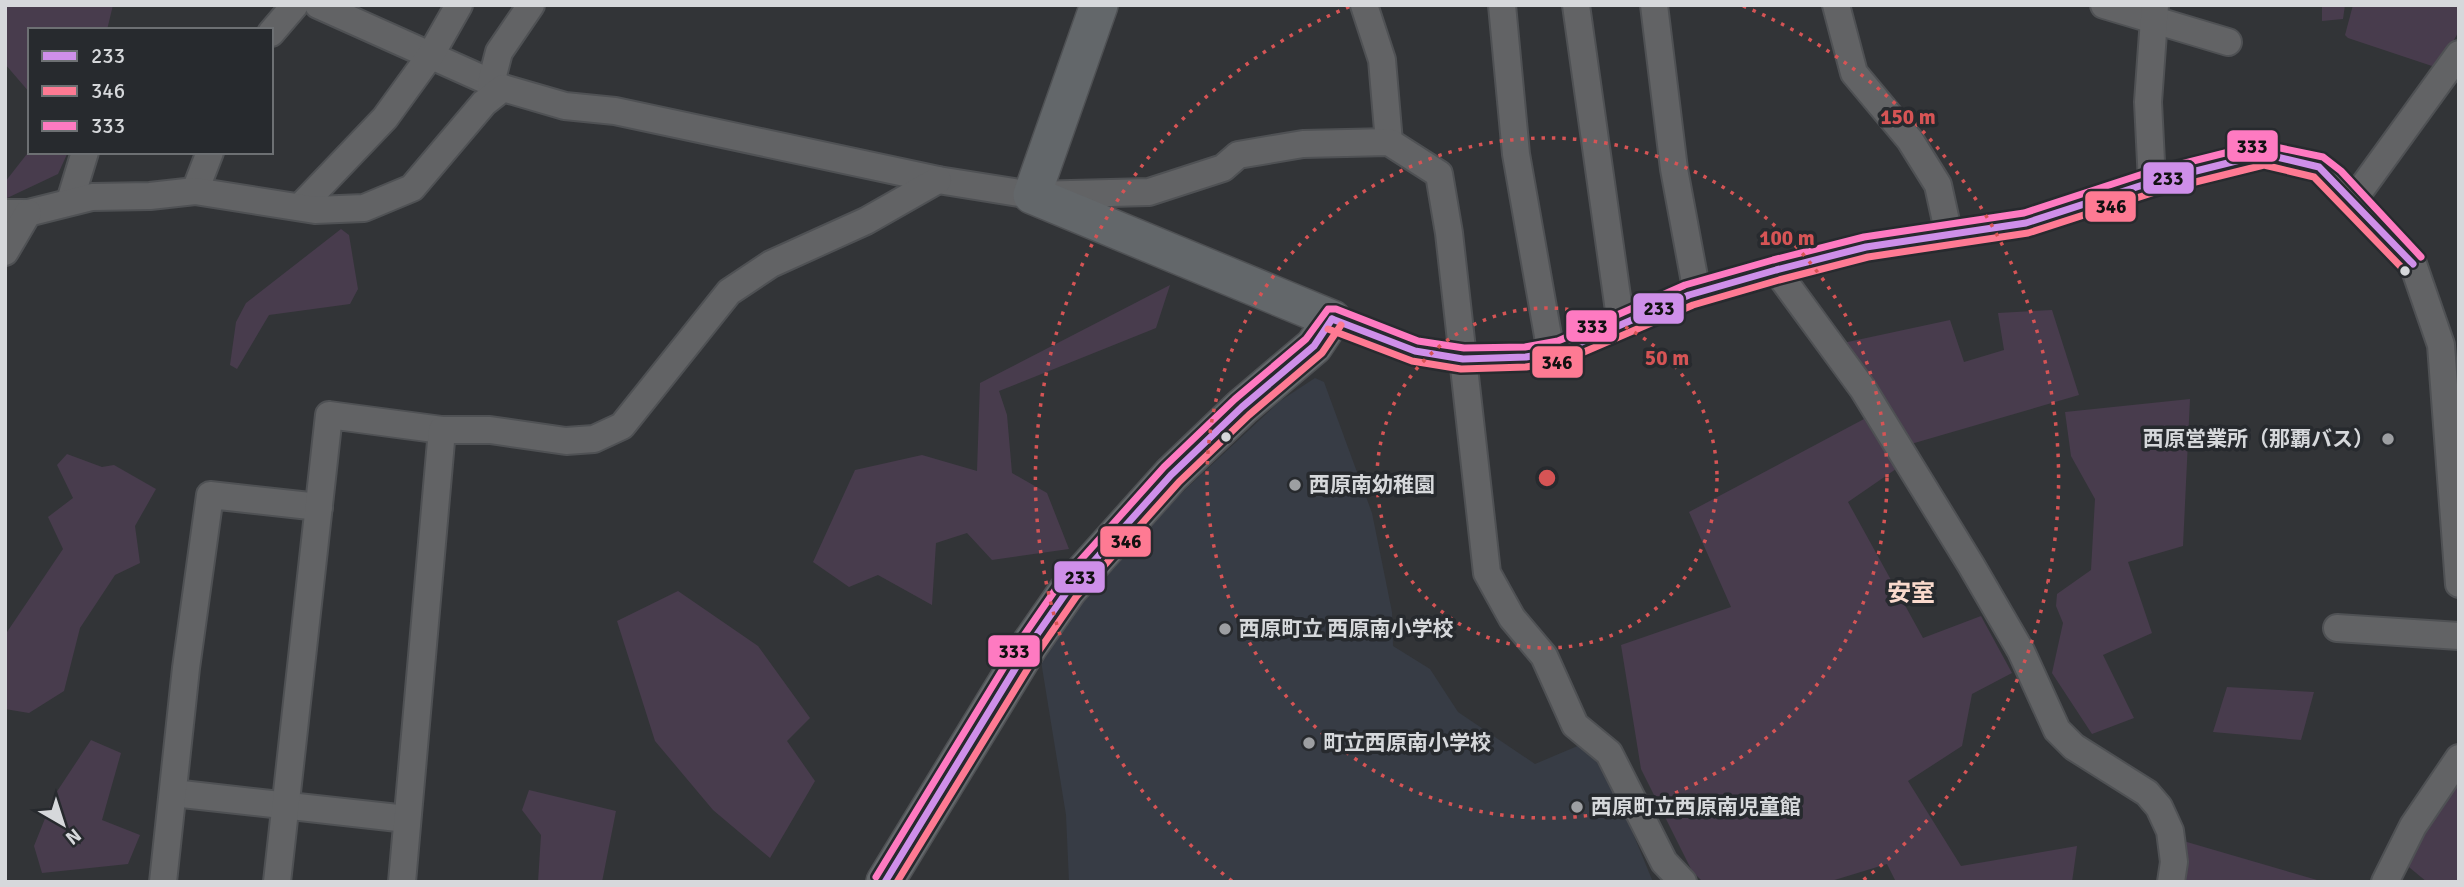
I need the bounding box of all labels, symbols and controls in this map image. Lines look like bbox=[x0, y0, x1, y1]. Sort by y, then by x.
legend bbox=[28, 28, 273, 154]
text: 233 bbox=[91, 43, 125, 69]
text: 346 bbox=[91, 78, 125, 104]
text: 150 m bbox=[1880, 104, 1936, 130]
text: 333 bbox=[91, 113, 125, 139]
line badge: 333 bbox=[2226, 129, 2279, 163]
text: 333 bbox=[2237, 135, 2267, 159]
line badge: 233 bbox=[2142, 161, 2195, 195]
text: 233 bbox=[2153, 167, 2183, 191]
line badge: 346 bbox=[2084, 190, 2137, 223]
text: 346 bbox=[2096, 195, 2126, 219]
text: 100 m bbox=[1759, 225, 1815, 251]
unlabelled marker bbox=[2398, 264, 2412, 278]
line badge: 233 bbox=[1632, 292, 1685, 325]
text: 233 bbox=[1644, 297, 1674, 321]
line badge: 333 bbox=[1565, 309, 1618, 343]
text: 333 bbox=[1577, 315, 1607, 339]
line badge: 346 bbox=[1531, 345, 1584, 379]
text: 50 m bbox=[1645, 345, 1689, 371]
text: 346 bbox=[1542, 351, 1572, 375]
place label: 西原営業所（那覇バス） bbox=[2143, 426, 2374, 452]
unlabelled marker bbox=[1219, 430, 1233, 444]
marker: 西原営業所（那覇バス） bbox=[2380, 431, 2396, 447]
centre of rings bbox=[1535, 466, 1559, 490]
place label: 西原南幼稚園 bbox=[1309, 472, 1435, 498]
marker: 西原南幼稚園 bbox=[1287, 477, 1303, 493]
line badge: 346 bbox=[1099, 525, 1152, 558]
text: 346 bbox=[1111, 530, 1141, 554]
line badge: 233 bbox=[1053, 560, 1106, 594]
text: 233 bbox=[1065, 566, 1095, 590]
district label: 安室 bbox=[1887, 578, 1935, 608]
place label: 西原町立 西原南小学校 bbox=[1239, 616, 1454, 642]
marker: 西原町立 西原南小学校 bbox=[1217, 621, 1233, 637]
line badge: 333 bbox=[987, 634, 1041, 668]
text: 333 bbox=[999, 640, 1029, 664]
place label: 町立西原南小学校 bbox=[1323, 730, 1491, 756]
marker: 町立西原南小学校 bbox=[1301, 735, 1317, 751]
north arrow bbox=[28, 789, 98, 859]
place label: 西原町立西原南児童館 bbox=[1591, 794, 1801, 820]
marker: 西原町立西原南児童館 bbox=[1569, 799, 1585, 815]
text: N bbox=[60, 823, 86, 850]

